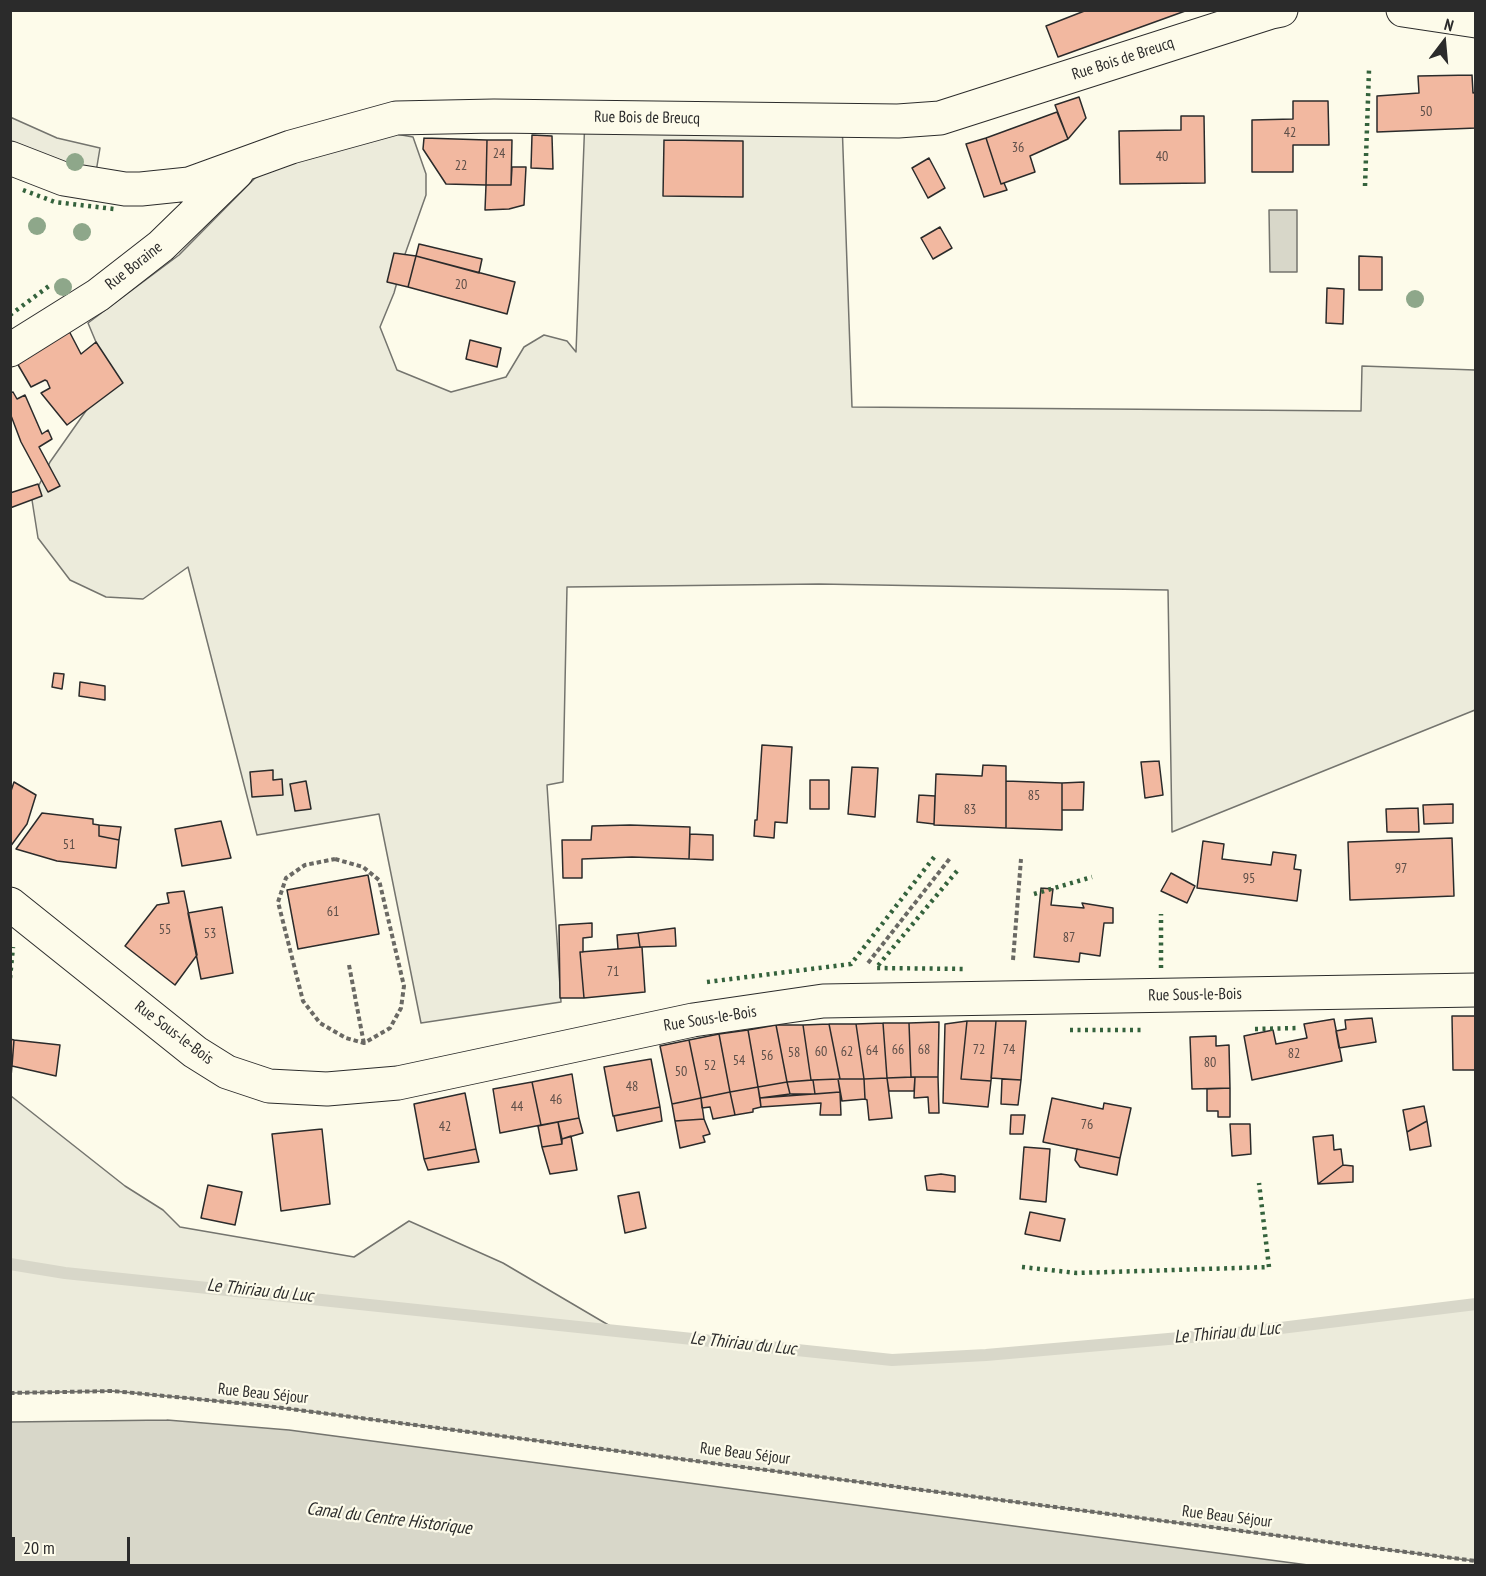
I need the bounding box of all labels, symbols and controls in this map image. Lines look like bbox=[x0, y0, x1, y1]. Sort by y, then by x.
north arrow bbox=[1414, 12, 1474, 72]
text: N bbox=[1442, 14, 1456, 35]
street label: Rue Bois de Breucq bbox=[1070, 33, 1176, 85]
house number: 50 bbox=[1420, 104, 1432, 120]
street label: Rue Bois de Breucq bbox=[594, 107, 700, 129]
house number: 42 bbox=[1284, 125, 1296, 141]
house number: 36 bbox=[1012, 140, 1024, 156]
house number: 24 bbox=[493, 146, 505, 162]
house number: 40 bbox=[1156, 149, 1168, 165]
house number: 22 bbox=[455, 158, 467, 174]
street label: Rue Boraine bbox=[102, 238, 166, 294]
house number: 20 bbox=[455, 277, 467, 293]
house number: 85 bbox=[1028, 788, 1040, 804]
house number: 83 bbox=[964, 802, 976, 818]
house number: 51 bbox=[63, 837, 75, 853]
house number: 97 bbox=[1395, 861, 1407, 877]
house number: 95 bbox=[1243, 871, 1255, 887]
house number: 61 bbox=[327, 904, 339, 920]
house number: 55 bbox=[159, 922, 171, 938]
house number: 53 bbox=[204, 926, 216, 942]
house number: 87 bbox=[1063, 930, 1075, 946]
house number: 71 bbox=[607, 964, 619, 980]
street label: Rue Sous-le-Bois bbox=[1148, 985, 1242, 1005]
street label: Rue Sous-le-Bois bbox=[131, 997, 217, 1069]
street label: Rue Sous-le-Bois bbox=[662, 1002, 758, 1036]
house number: 66 bbox=[892, 1042, 904, 1058]
house number: 68 bbox=[918, 1042, 930, 1058]
house number: 72 bbox=[973, 1042, 985, 1058]
house number: 74 bbox=[1003, 1042, 1015, 1058]
house number: 64 bbox=[866, 1043, 878, 1059]
house number: 60 bbox=[815, 1044, 827, 1060]
house number: 62 bbox=[841, 1044, 853, 1060]
house number: 58 bbox=[788, 1045, 800, 1061]
house number: 82 bbox=[1288, 1046, 1300, 1062]
house number: 56 bbox=[761, 1048, 773, 1064]
house number: 54 bbox=[733, 1053, 745, 1069]
house number: 80 bbox=[1204, 1055, 1216, 1071]
house number: 52 bbox=[704, 1058, 716, 1074]
house number: 50 bbox=[675, 1064, 687, 1080]
house number: 48 bbox=[626, 1079, 638, 1095]
house number: 46 bbox=[550, 1092, 562, 1108]
house number: 44 bbox=[511, 1099, 523, 1115]
house number: 76 bbox=[1081, 1117, 1093, 1133]
house number: 42 bbox=[439, 1119, 451, 1135]
water label: Le Thiriau du Luc bbox=[206, 1275, 314, 1307]
water label: Le Thiriau du Luc bbox=[1173, 1318, 1281, 1348]
water label: Le Thiriau du Luc bbox=[689, 1328, 797, 1360]
street label: Rue Beau Séjour bbox=[217, 1380, 309, 1408]
street label: Rue Beau Séjour bbox=[699, 1439, 791, 1469]
water label: Canal du Centre Historique bbox=[305, 1498, 473, 1540]
street label: Rue Beau Séjour bbox=[1181, 1502, 1273, 1532]
scale bar bbox=[15, 1525, 134, 1563]
text: 20 m bbox=[23, 1536, 55, 1559]

